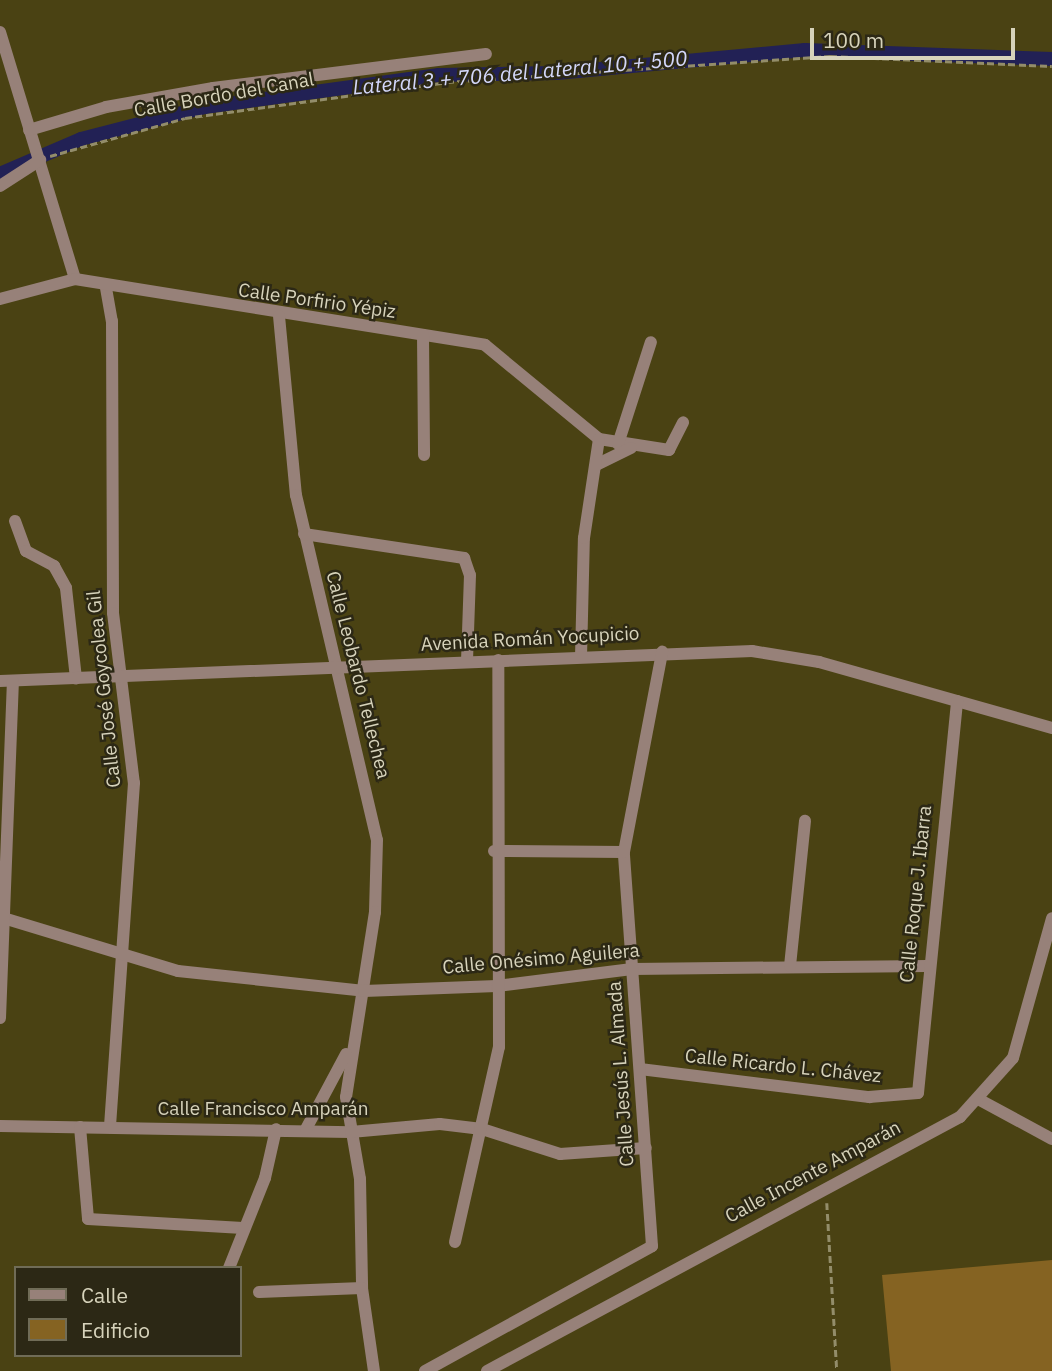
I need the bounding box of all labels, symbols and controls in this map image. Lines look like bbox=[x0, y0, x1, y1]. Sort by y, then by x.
scale bar bbox=[814, 14, 1019, 58]
text: 100 m bbox=[823, 26, 884, 54]
water label: Lateral 3 + 706 del Lateral 10 + 500 bbox=[351, 45, 689, 99]
street label: Calle Bordo del Canal bbox=[132, 68, 316, 122]
street label: Calle Porfirio Yépiz bbox=[237, 279, 397, 323]
street label: Calle Leobardo Tellechea bbox=[321, 569, 395, 781]
street label: Calle José Goycolea Gil bbox=[82, 589, 126, 789]
street label: Avenida Román Yocupicio bbox=[420, 622, 640, 656]
street label: Calle Roque J. Ibarra bbox=[895, 804, 937, 984]
street label: Calle Onésimo Aguilera bbox=[441, 939, 641, 979]
street label: Calle Jesús L. Almada bbox=[603, 980, 639, 1168]
street label: Calle Ricardo L. Chávez bbox=[684, 1044, 882, 1088]
street label: Calle Francisco Amparán bbox=[157, 1098, 369, 1120]
street label: Calle Incente Amparán bbox=[721, 1116, 905, 1228]
legend bbox=[14, 1266, 242, 1357]
text: Calle bbox=[81, 1281, 128, 1309]
text: Edificio bbox=[81, 1316, 150, 1344]

